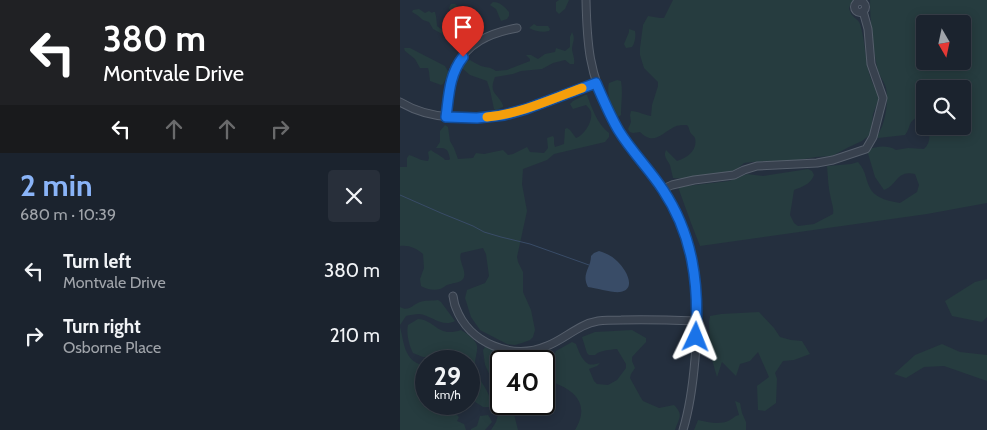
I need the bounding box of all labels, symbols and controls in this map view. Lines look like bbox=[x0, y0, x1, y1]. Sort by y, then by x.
pin bbox=[442, 6, 484, 57]
icon: arrive bbox=[449, 13, 477, 41]
north arrow bbox=[916, 15, 971, 70]
map controls bbox=[916, 15, 971, 135]
text: 380 m bbox=[103, 17, 206, 60]
icon: left bbox=[20, 20, 85, 85]
text: Montvale Drive bbox=[103, 60, 244, 87]
button: search bbox=[916, 80, 971, 135]
icon: left bbox=[107, 115, 135, 143]
icon: ahead bbox=[160, 115, 188, 143]
icon: ahead bbox=[213, 115, 241, 143]
icon: right bbox=[266, 115, 294, 143]
text: 2 min bbox=[20, 167, 92, 204]
button: close bbox=[328, 170, 380, 222]
text: 680 m · 10:39 bbox=[20, 205, 116, 224]
text: Turn left bbox=[63, 250, 131, 273]
icon: left bbox=[20, 257, 48, 285]
text: 380 m bbox=[324, 259, 380, 282]
text: Montvale Drive bbox=[63, 273, 166, 292]
position arrow bbox=[669, 310, 721, 362]
text: Turn right bbox=[63, 315, 141, 338]
icon: right bbox=[20, 322, 48, 350]
text: 210 m bbox=[330, 324, 380, 347]
text: Osborne Place bbox=[63, 338, 161, 357]
speed limit sign: 40 bbox=[490, 350, 555, 415]
text: 29 bbox=[434, 361, 461, 391]
text: km/h bbox=[434, 387, 461, 402]

